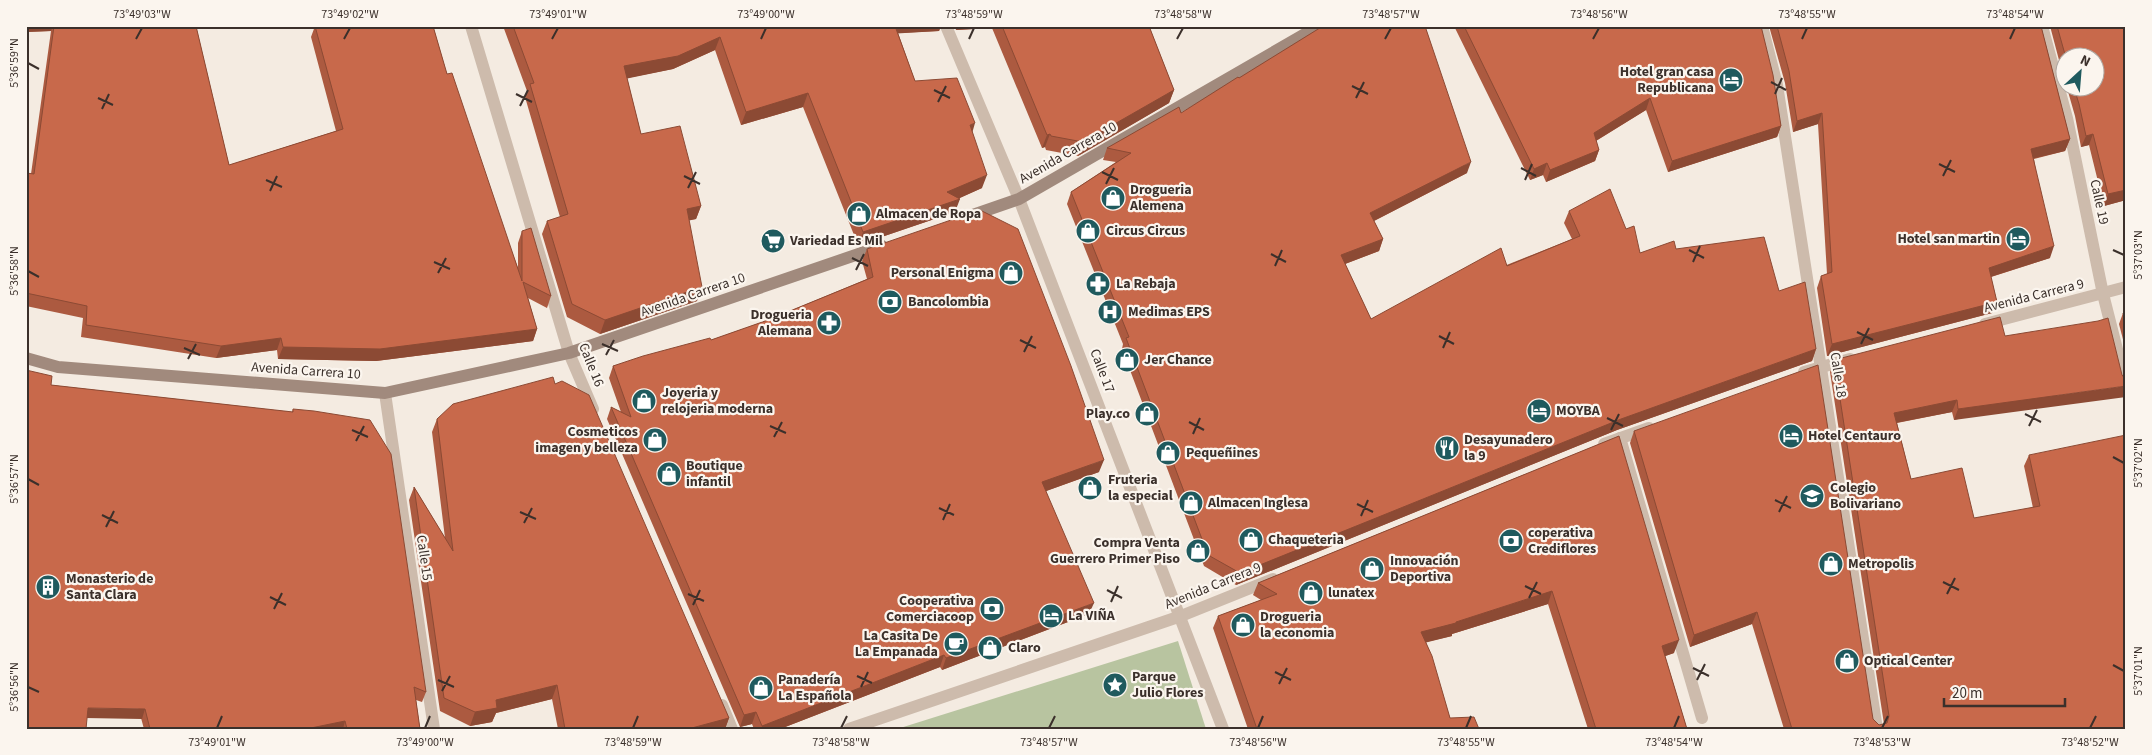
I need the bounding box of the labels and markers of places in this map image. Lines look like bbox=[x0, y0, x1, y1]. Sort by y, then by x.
place label: Hotel gran casa Republicana bbox=[1620, 62, 1714, 98]
hotel icon: Hotel gran casa Republicana bbox=[1718, 67, 1744, 93]
place label: Drogueria Alemena bbox=[1129, 180, 1192, 216]
shop icon: Drogueria Alemena bbox=[1100, 185, 1126, 211]
shop icon: Almacen de Ropa bbox=[846, 201, 872, 227]
place label: Almacen de Ropa bbox=[875, 204, 981, 224]
shop icon: Circus Circus bbox=[1075, 218, 1101, 244]
place label: Circus Circus bbox=[1106, 221, 1185, 241]
hotel icon: Hotel san martin bbox=[2005, 226, 2031, 252]
supermarket icon: Variedad Es Mil bbox=[760, 228, 786, 254]
place label: Hotel san martin bbox=[1897, 229, 2000, 249]
place label: Variedad Es Mil bbox=[789, 231, 883, 251]
shop icon: Personal Enigma bbox=[998, 260, 1024, 286]
place label: Personal Enigma bbox=[891, 263, 994, 283]
pharmacy icon: La Rebaja bbox=[1085, 271, 1111, 297]
place label: La Rebaja bbox=[1116, 274, 1176, 294]
bank icon: Bancolombia bbox=[877, 289, 903, 315]
place label: Bancolombia bbox=[908, 292, 989, 312]
hospital icon: Medimas EPS bbox=[1097, 299, 1123, 325]
place label: Medimas EPS bbox=[1128, 302, 1210, 322]
place label: Drogueria Alemana bbox=[750, 305, 812, 341]
pharmacy icon: Drogueria Alemana bbox=[816, 310, 842, 336]
shop icon: Jer Chance bbox=[1114, 347, 1140, 373]
place label: Jer Chance bbox=[1144, 350, 1212, 370]
place label: Joyeria y relojeria moderna bbox=[662, 383, 773, 419]
shop icon: Joyeria y relojeria moderna bbox=[631, 388, 657, 414]
hotel icon: MOYBA bbox=[1526, 398, 1552, 424]
shop icon: Play.co bbox=[1134, 401, 1160, 427]
place label: MOYBA bbox=[1556, 401, 1601, 421]
place label: Play.co bbox=[1086, 404, 1130, 424]
place label: Cosmeticos imagen y belleza bbox=[535, 422, 638, 458]
hotel icon: Hotel Centauro bbox=[1778, 423, 1804, 449]
place label: Hotel Centauro bbox=[1808, 426, 1901, 446]
shop icon: Cosmeticos imagen y belleza bbox=[642, 427, 668, 453]
place label: Desayunadero la 9 bbox=[1464, 430, 1553, 466]
restaurant icon: Desayunadero la 9 bbox=[1434, 435, 1460, 461]
shop icon: Pequeñines bbox=[1155, 440, 1181, 466]
place label: Pequeñines bbox=[1186, 443, 1258, 463]
place label: Boutique infantil bbox=[686, 456, 743, 492]
shop icon: Boutique infantil bbox=[656, 461, 682, 487]
place label: Fruteria la especial bbox=[1108, 470, 1173, 506]
shop icon: Fruteria la especial bbox=[1077, 475, 1103, 501]
place label: Colegio Bolivariano bbox=[1830, 478, 1901, 514]
school or university icon: Colegio Bolivariano bbox=[1799, 483, 1825, 509]
shop icon: Almacen Inglesa bbox=[1178, 490, 1204, 516]
place label: Almacen Inglesa bbox=[1207, 493, 1308, 513]
place label: coperativa Crediflores bbox=[1528, 523, 1596, 559]
shop icon: Chaqueteria bbox=[1238, 527, 1264, 553]
bank icon: coperativa Crediflores bbox=[1498, 528, 1524, 554]
place label: Chaqueteria bbox=[1268, 530, 1344, 550]
place label: Compra Venta Guerrero Primer Piso bbox=[1050, 533, 1180, 569]
shop icon: Compra Venta Guerrero Primer Piso bbox=[1185, 538, 1211, 564]
place label: Innovación Deportiva bbox=[1390, 551, 1459, 587]
shop icon: Metropolis bbox=[1818, 551, 1844, 577]
place label: Metropolis bbox=[1848, 554, 1914, 574]
shop icon: Innovación Deportiva bbox=[1359, 556, 1385, 582]
place label: Monasterio de Santa Clara bbox=[66, 569, 153, 605]
building icon: Monasterio de Santa Clara bbox=[35, 574, 61, 600]
shop icon: lunatex bbox=[1298, 580, 1324, 606]
place label: lunatex bbox=[1328, 583, 1374, 603]
place label: Cooperativa Comerciacoop bbox=[886, 591, 974, 627]
bank icon: Cooperativa Comerciacoop bbox=[979, 596, 1005, 622]
hotel icon: La VIÑA bbox=[1038, 603, 1064, 629]
place label: La VIÑA bbox=[1068, 606, 1116, 626]
place label: Drogueria la economia bbox=[1260, 607, 1334, 643]
shop icon: Drogueria la economia bbox=[1230, 612, 1256, 638]
place label: La Casita De La Empanada bbox=[855, 626, 938, 662]
cafe icon: La Casita De La Empanada bbox=[943, 631, 969, 657]
shop icon: Claro bbox=[977, 635, 1003, 661]
place label: Claro bbox=[1008, 638, 1041, 658]
shop icon: Optical Center bbox=[1834, 648, 1860, 674]
place label: Optical Center bbox=[1864, 651, 1953, 671]
place label: Parque Julio Flores bbox=[1132, 667, 1204, 703]
place label: Panadería La Española bbox=[778, 670, 852, 706]
place icon: Parque Julio Flores bbox=[1102, 672, 1128, 698]
shop icon: Panadería La Española bbox=[748, 675, 774, 701]

